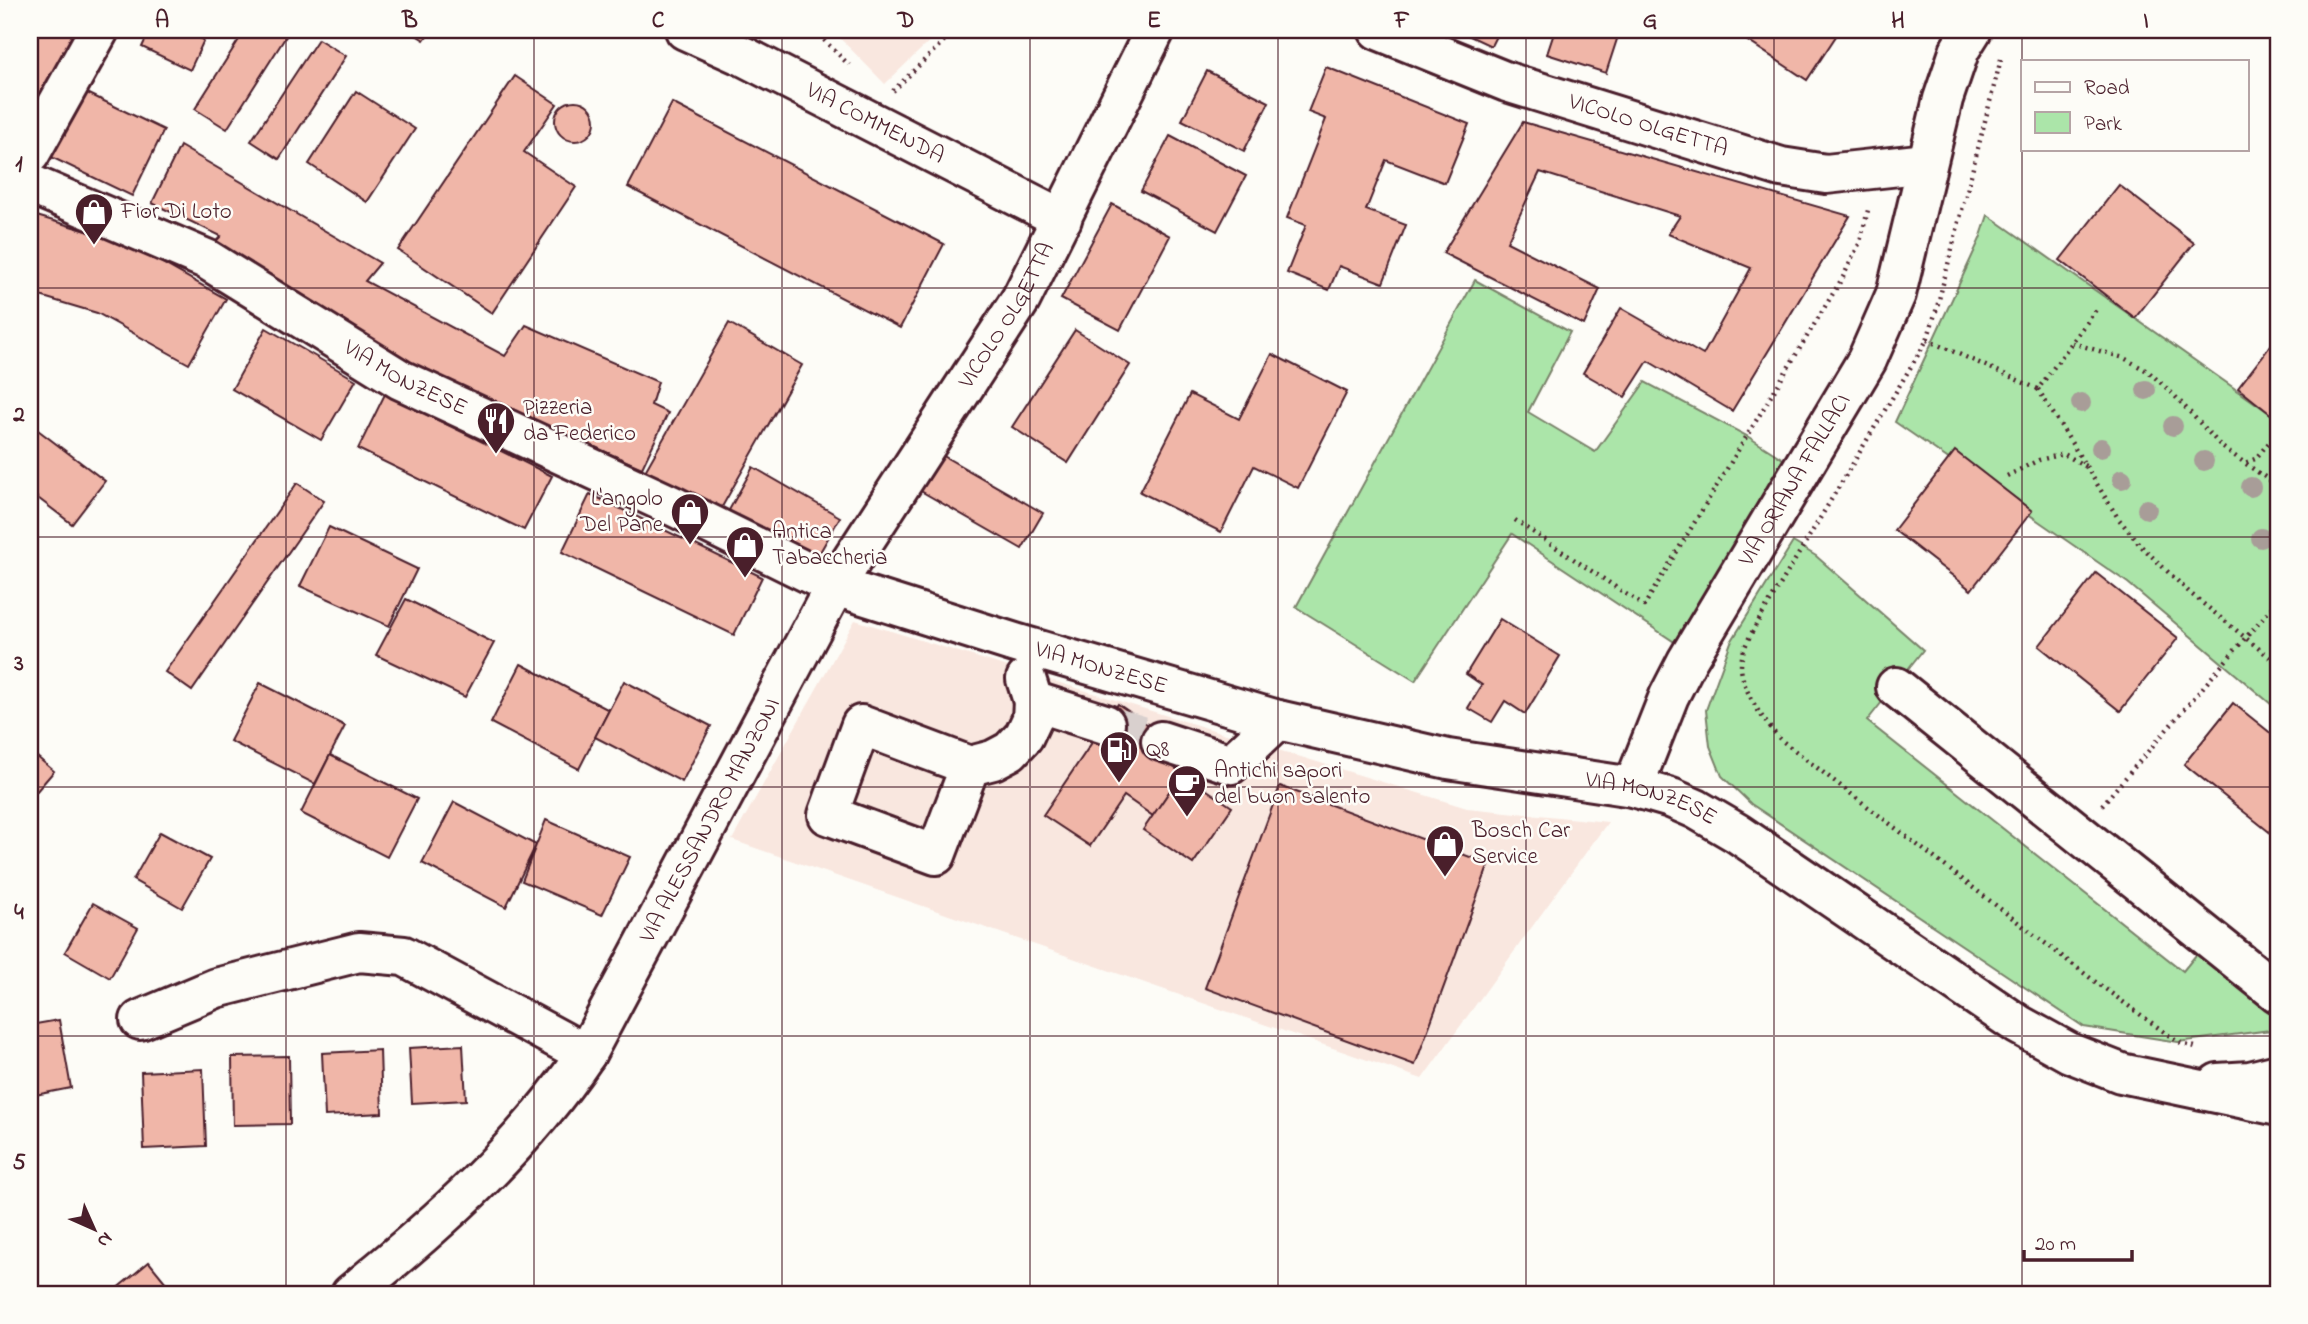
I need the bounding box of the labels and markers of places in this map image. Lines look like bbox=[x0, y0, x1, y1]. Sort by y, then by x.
shop icon: Fior Di Loto bbox=[73, 191, 115, 246]
place label: Fior Di Loto bbox=[120, 196, 232, 229]
place label: Pizzeria da Federico bbox=[523, 392, 636, 451]
restaurant icon: Pizzeria da Federico bbox=[475, 400, 517, 455]
place label: L'angolo Del Pane bbox=[579, 483, 664, 542]
shop icon: L'angolo Del Pane bbox=[669, 491, 711, 546]
place label: Antica Tabaccheria bbox=[772, 516, 888, 575]
shop icon: Antica Tabaccheria bbox=[724, 524, 766, 579]
fuel station icon: Q8 bbox=[1098, 729, 1140, 784]
place label: Q8 bbox=[1146, 734, 1169, 767]
place label: Antichi sapori del buon salento bbox=[1214, 755, 1370, 814]
cafe icon: Antichi sapori del buon salento bbox=[1166, 763, 1208, 818]
place label: Bosch Car Service bbox=[1471, 815, 1571, 874]
shop icon: Bosch Car Service bbox=[1424, 823, 1466, 878]

